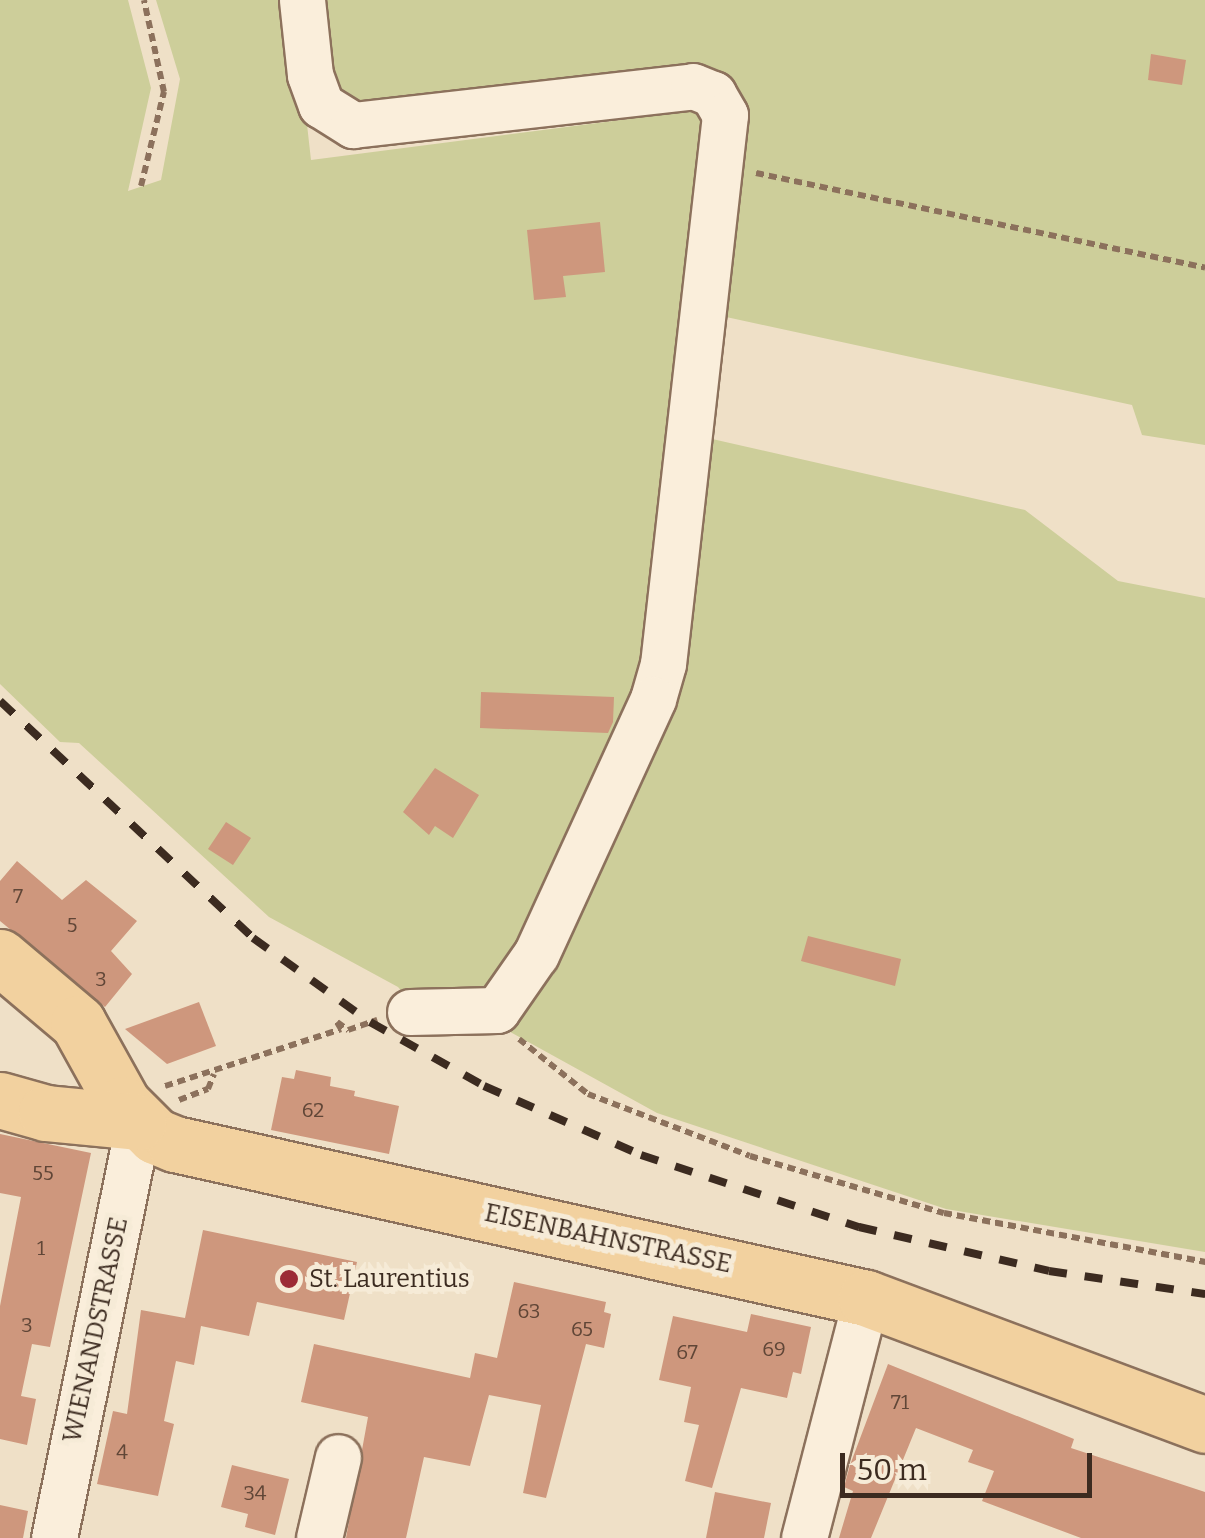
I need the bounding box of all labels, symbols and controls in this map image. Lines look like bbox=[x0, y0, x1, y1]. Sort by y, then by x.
house number: 7 bbox=[13, 884, 23, 908]
house number: 5 bbox=[67, 913, 77, 937]
house number: 3 bbox=[95, 967, 107, 991]
house number: 62 bbox=[302, 1098, 324, 1122]
house number: 55 bbox=[32, 1161, 54, 1185]
street label: EISENBAHNSTRASSE bbox=[482, 1198, 734, 1280]
street label: WIENANDSTRASSE bbox=[57, 1215, 135, 1445]
house number: 1 bbox=[37, 1236, 45, 1260]
place label: St. Laurentius bbox=[309, 1264, 470, 1294]
marker: St. Laurentius bbox=[278, 1268, 300, 1290]
house number: 63 bbox=[518, 1299, 540, 1323]
house number: 3 bbox=[21, 1313, 33, 1337]
house number: 65 bbox=[571, 1317, 593, 1341]
house number: 69 bbox=[762, 1337, 786, 1361]
house number: 67 bbox=[676, 1340, 698, 1364]
house number: 71 bbox=[891, 1390, 909, 1414]
scale bar bbox=[845, 1433, 1098, 1495]
house number: 4 bbox=[116, 1440, 128, 1464]
text: 50 m bbox=[857, 1452, 927, 1488]
house number: 34 bbox=[243, 1481, 267, 1505]

